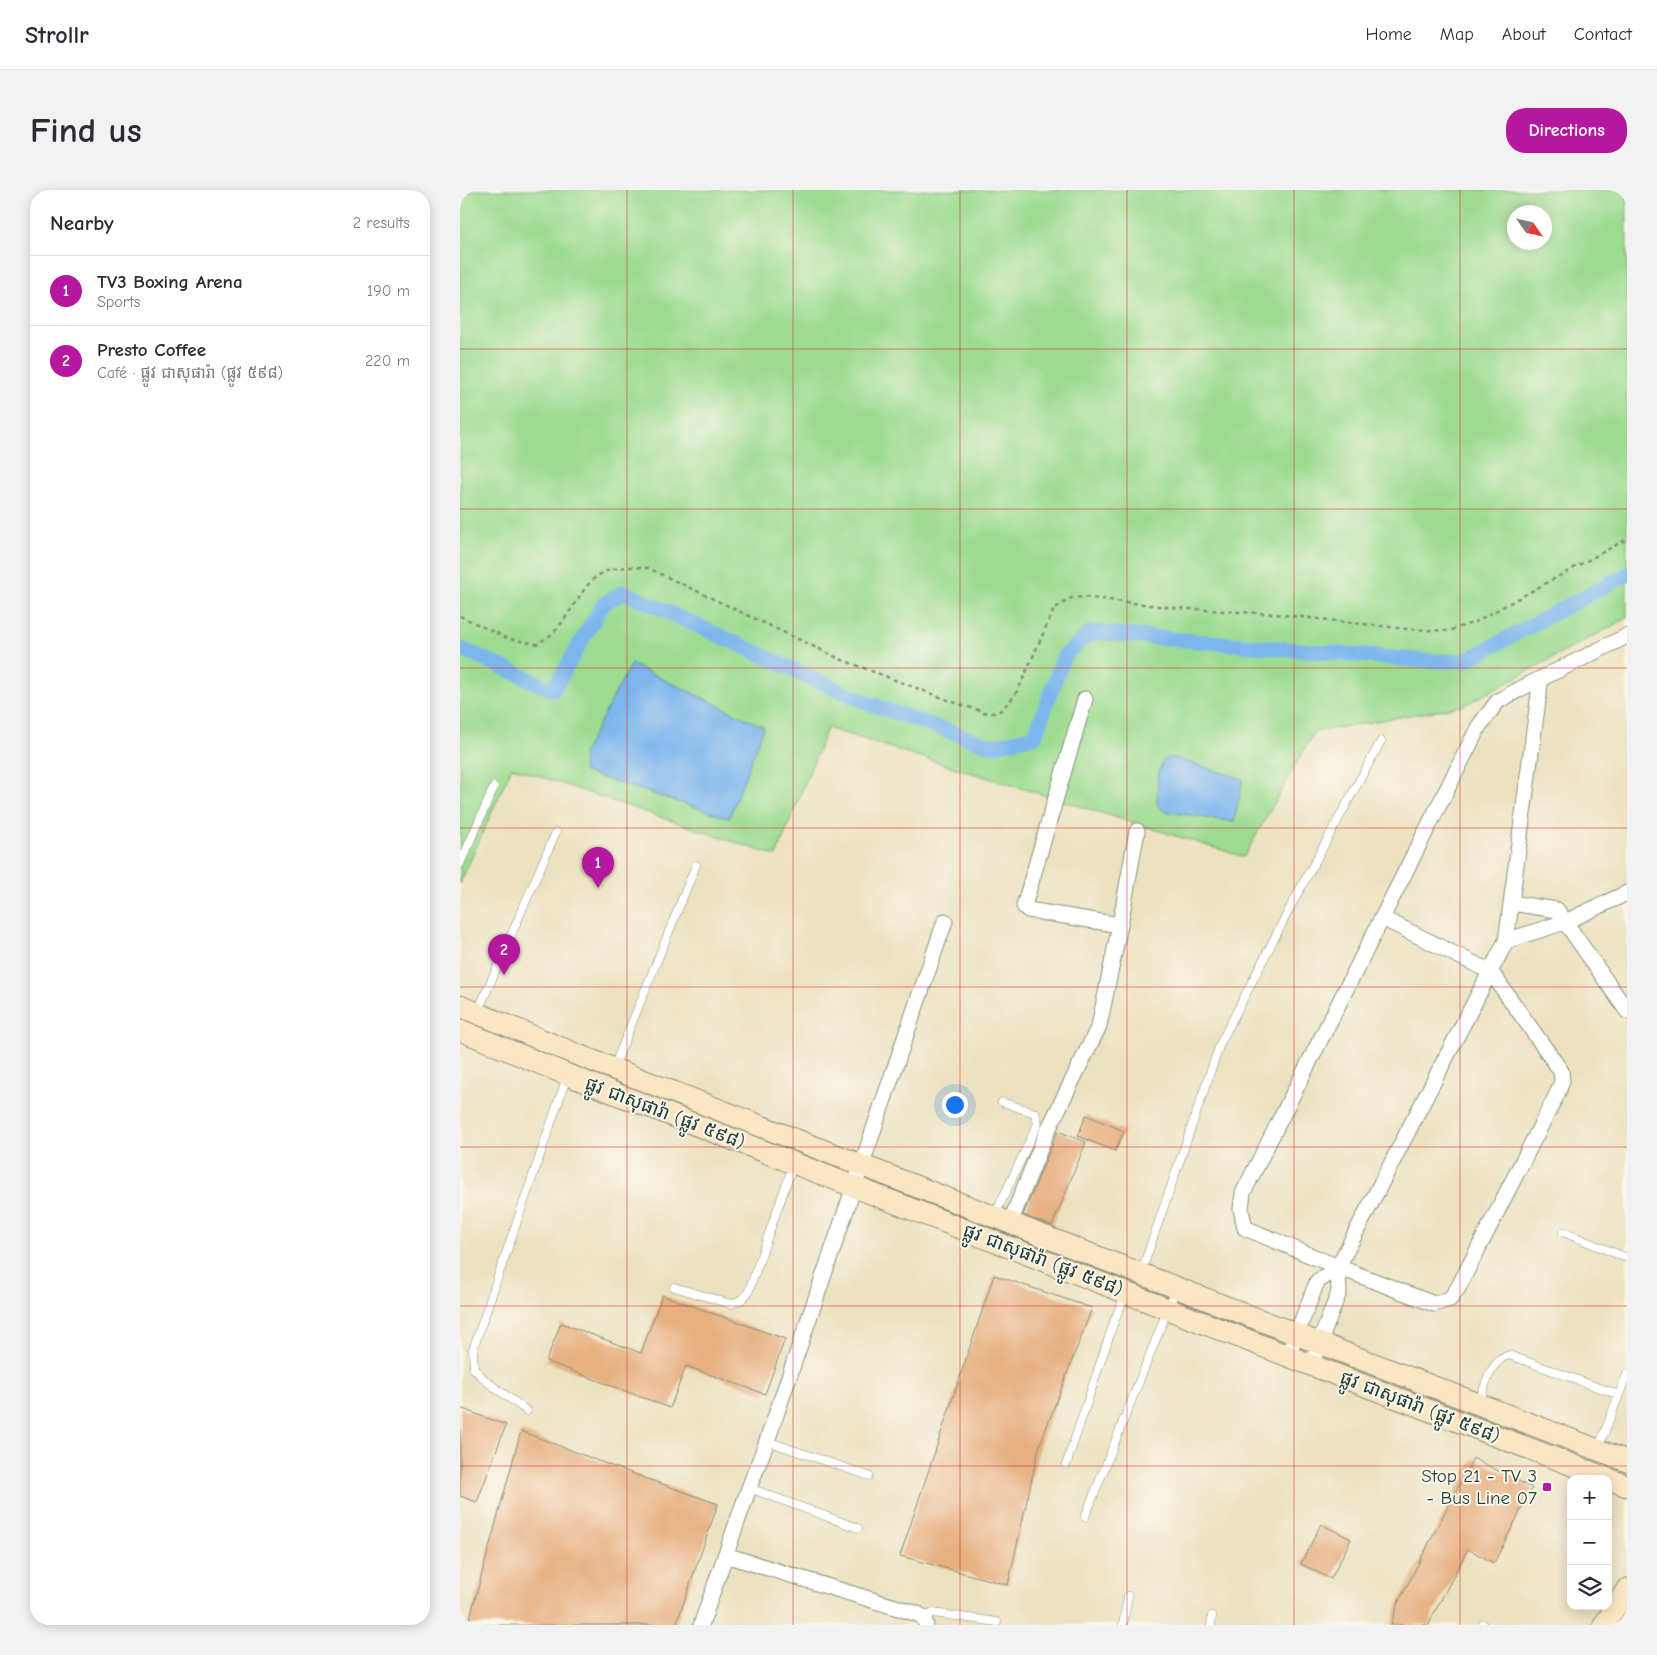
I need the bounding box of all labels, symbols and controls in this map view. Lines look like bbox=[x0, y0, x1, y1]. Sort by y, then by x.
text: Strollr bbox=[25, 21, 89, 49]
text: Home bbox=[1365, 24, 1412, 45]
text: Map bbox=[1440, 24, 1474, 45]
text: About bbox=[1502, 24, 1546, 45]
text: Contact bbox=[1574, 24, 1632, 45]
button: Directions bbox=[1506, 108, 1627, 153]
text: Find us bbox=[30, 110, 142, 151]
north arrow bbox=[1507, 205, 1552, 250]
text: Nearby bbox=[50, 211, 114, 235]
text: 2 results bbox=[353, 214, 410, 232]
text: TV3 Boxing Arena bbox=[97, 271, 243, 293]
text: 1 bbox=[63, 282, 69, 300]
text: 190 m bbox=[367, 282, 410, 300]
text: Sports bbox=[97, 293, 140, 311]
text: Presto Coffee bbox=[97, 339, 206, 361]
text: 2 bbox=[62, 352, 70, 370]
text: 220 m bbox=[365, 352, 410, 370]
text: Café · ផ្លូវ ជាសុផារ៉ា (ផ្លូវ ៥៩៨) bbox=[97, 364, 283, 382]
pin: 1 bbox=[582, 847, 614, 888]
pin: 2 bbox=[488, 934, 520, 975]
street label: ផ្លូវ ជាសុផារ៉ា (ផ្លូវ ៥៩៨) bbox=[580, 1072, 748, 1159]
your location bbox=[942, 1092, 968, 1118]
street label: ផ្លូវ ជាសុផារ៉ា (ផ្លូវ ៥៩៨) bbox=[958, 1219, 1126, 1306]
street label: ផ្លូវ ជាសុផារ៉ា (ផ្លូវ ៥៩៨) bbox=[1335, 1366, 1503, 1453]
place label: Stop 21 - TV 3 - Bus Line 07 bbox=[1421, 1465, 1537, 1509]
map controls bbox=[1567, 1475, 1612, 1610]
button: + bbox=[1567, 1475, 1612, 1520]
marker: Stop 21 - TV 3 - Bus Line 07 bbox=[1541, 1481, 1553, 1493]
button: − bbox=[1567, 1520, 1612, 1565]
button: layers bbox=[1567, 1565, 1612, 1610]

